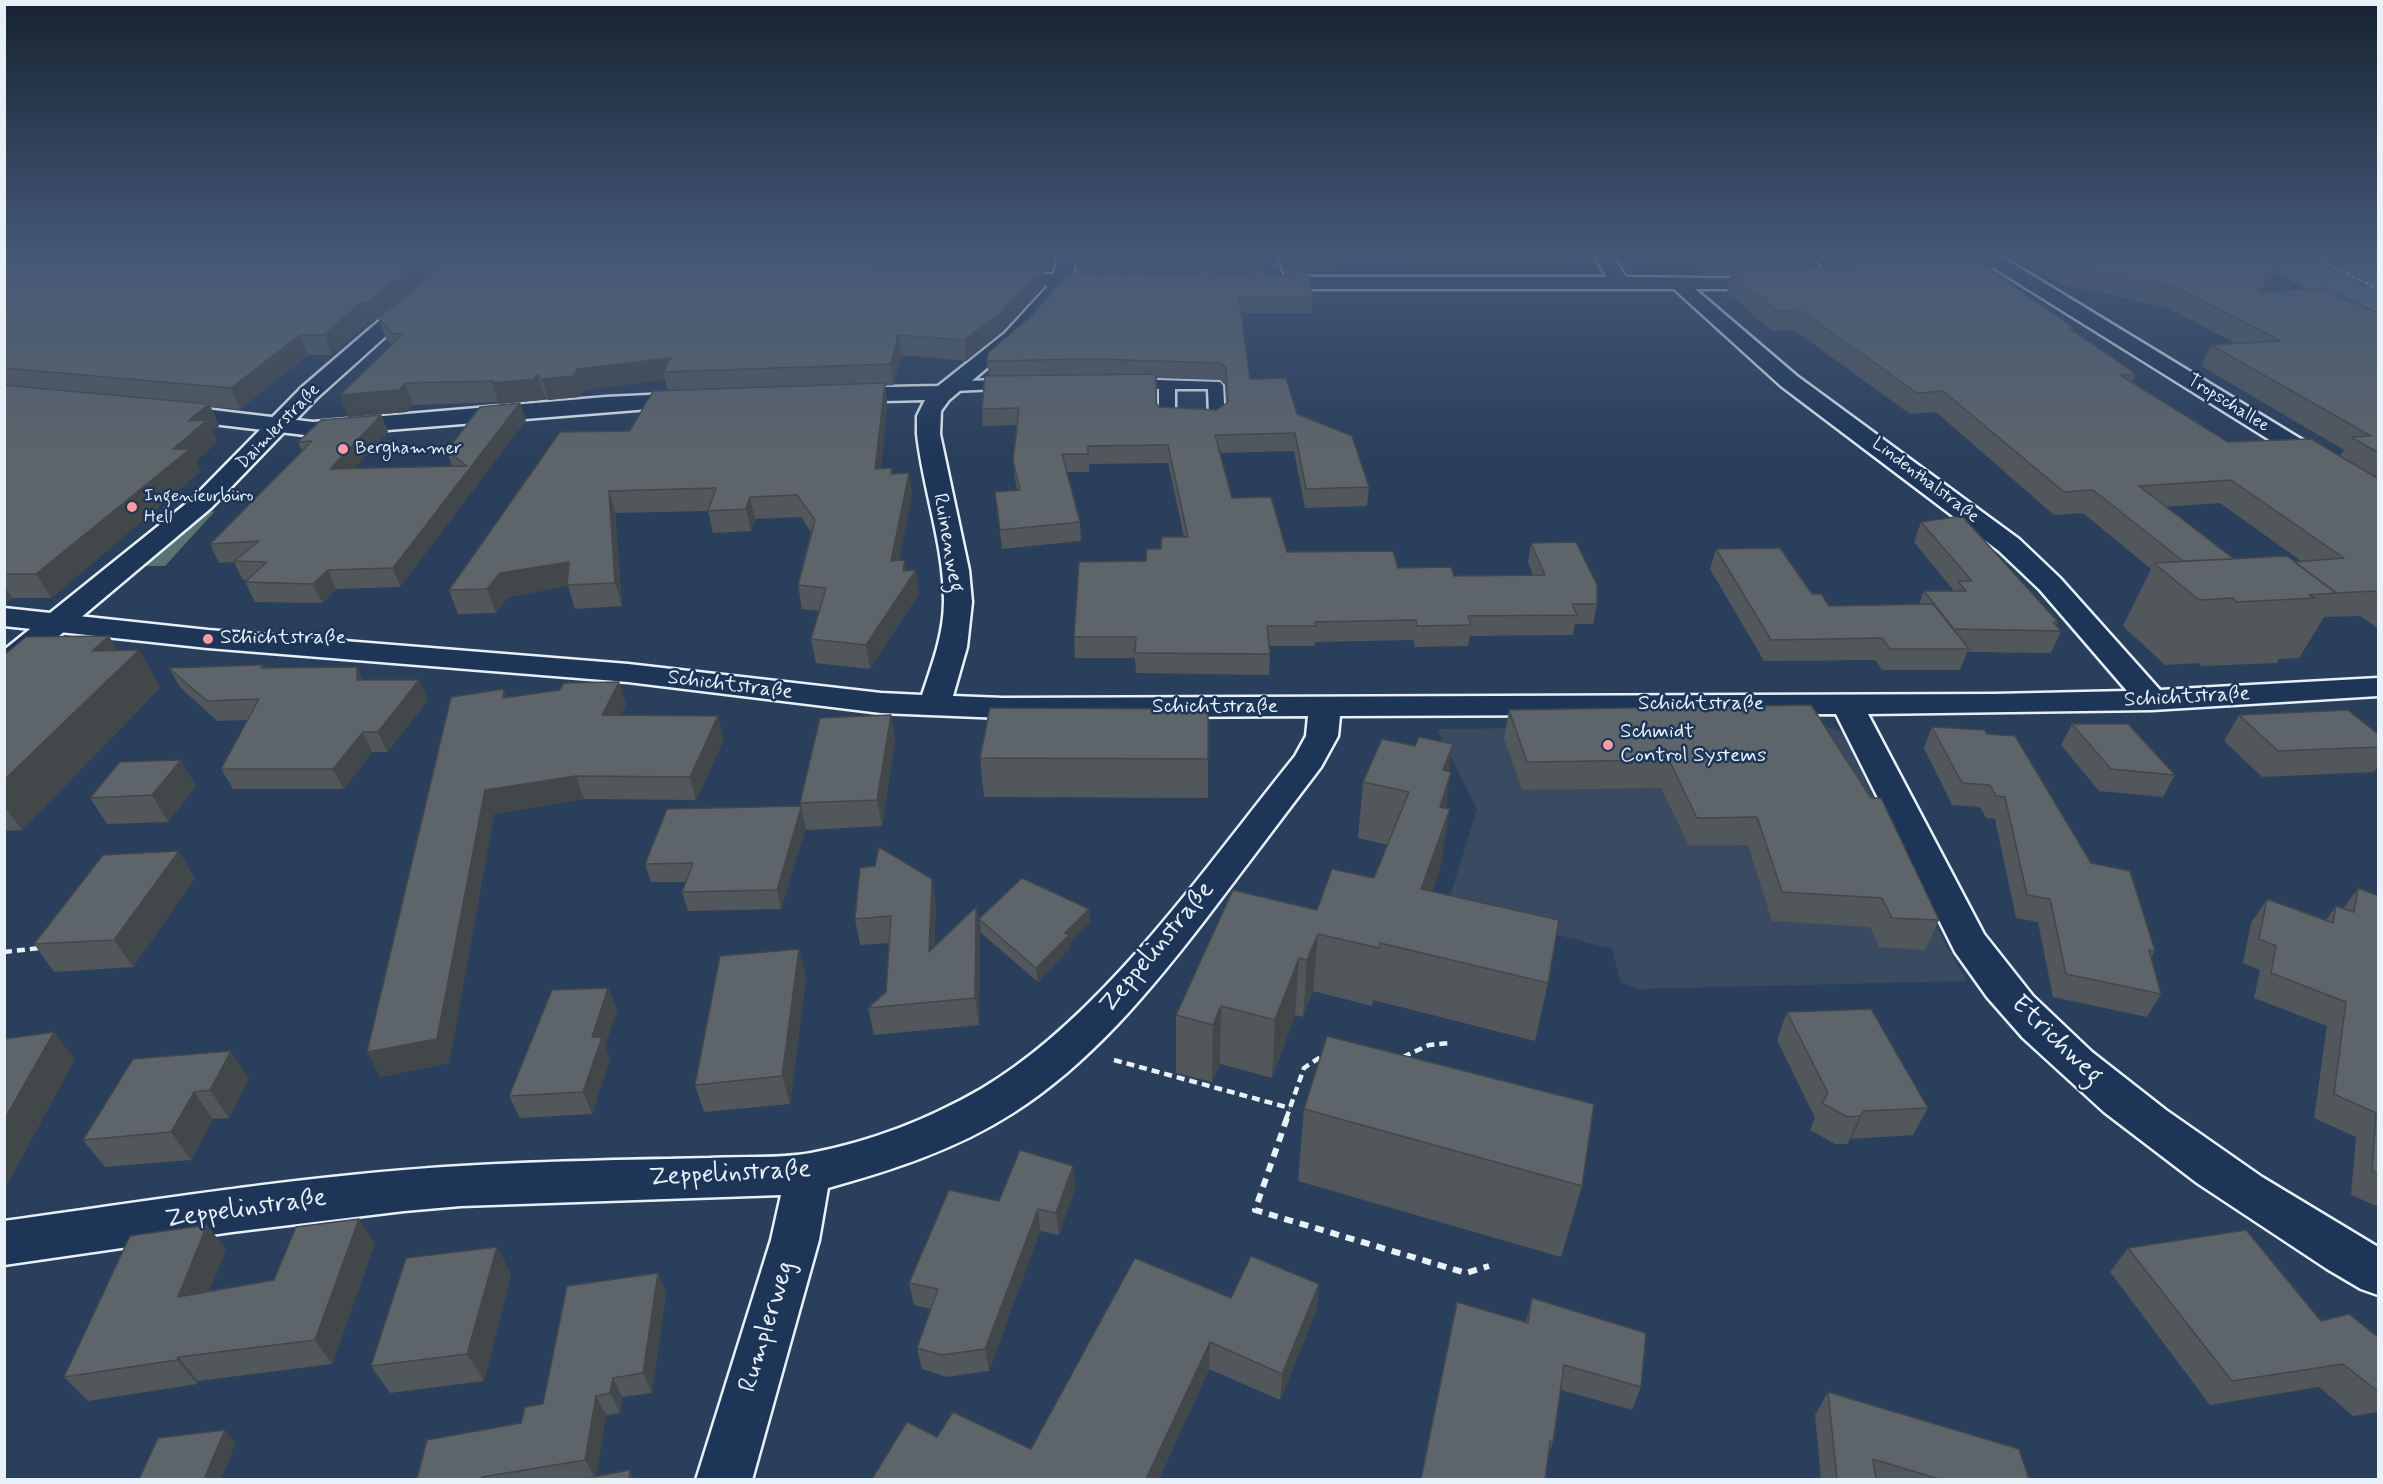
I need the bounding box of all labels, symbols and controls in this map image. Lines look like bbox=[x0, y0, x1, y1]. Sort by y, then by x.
street label: Tropschallee bbox=[2183, 370, 2273, 438]
street label: Daimlerstraße bbox=[233, 380, 325, 474]
street label: Lindenthalstraße bbox=[1867, 434, 1983, 528]
place label: Berghammer bbox=[355, 438, 462, 460]
marker: Berghammer bbox=[336, 442, 350, 456]
place label: Ingenieurbüro Hell bbox=[144, 486, 254, 528]
street label: Ruinenweg bbox=[926, 492, 968, 594]
marker: Ingenieurbüro Hell bbox=[125, 500, 139, 514]
place label: Schichtstraße bbox=[220, 626, 346, 652]
marker: Schichtstraße bbox=[201, 632, 215, 646]
street label: Schichtstraße bbox=[666, 666, 794, 706]
street label: Schichtstraße bbox=[2123, 682, 2251, 714]
street label: Schichtstraße bbox=[1638, 692, 1764, 718]
street label: Schichtstraße bbox=[1152, 695, 1278, 721]
place label: Schmidt Control Systems bbox=[1620, 720, 1766, 770]
marker: Schmidt Control Systems bbox=[1601, 738, 1615, 752]
street label: Zeppelinstraße bbox=[1094, 876, 1222, 1020]
street label: Etrichweg bbox=[2004, 990, 2108, 1092]
street label: Zeppelinstraße bbox=[648, 1155, 812, 1195]
street label: Zeppelinstraße bbox=[163, 1183, 329, 1237]
street label: Rumplerweg bbox=[733, 1258, 803, 1396]

